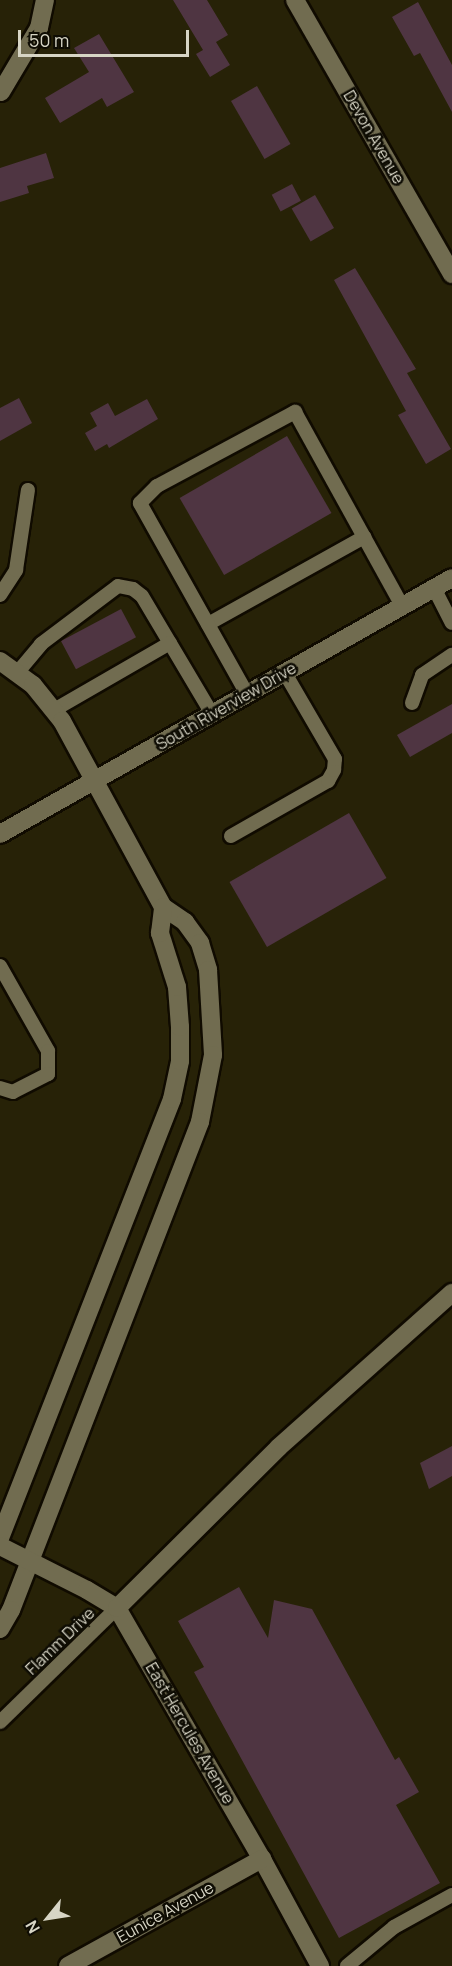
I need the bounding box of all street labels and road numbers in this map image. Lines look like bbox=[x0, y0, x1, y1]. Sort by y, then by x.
street label: Devon Avenue bbox=[340, 87, 408, 187]
street label: South Riverview Drive bbox=[153, 658, 299, 754]
street label: Flamm Drive bbox=[22, 1603, 98, 1679]
street label: East Hercules Avenue bbox=[142, 1659, 238, 1807]
street label: Eunice Avenue bbox=[113, 1877, 217, 1947]

